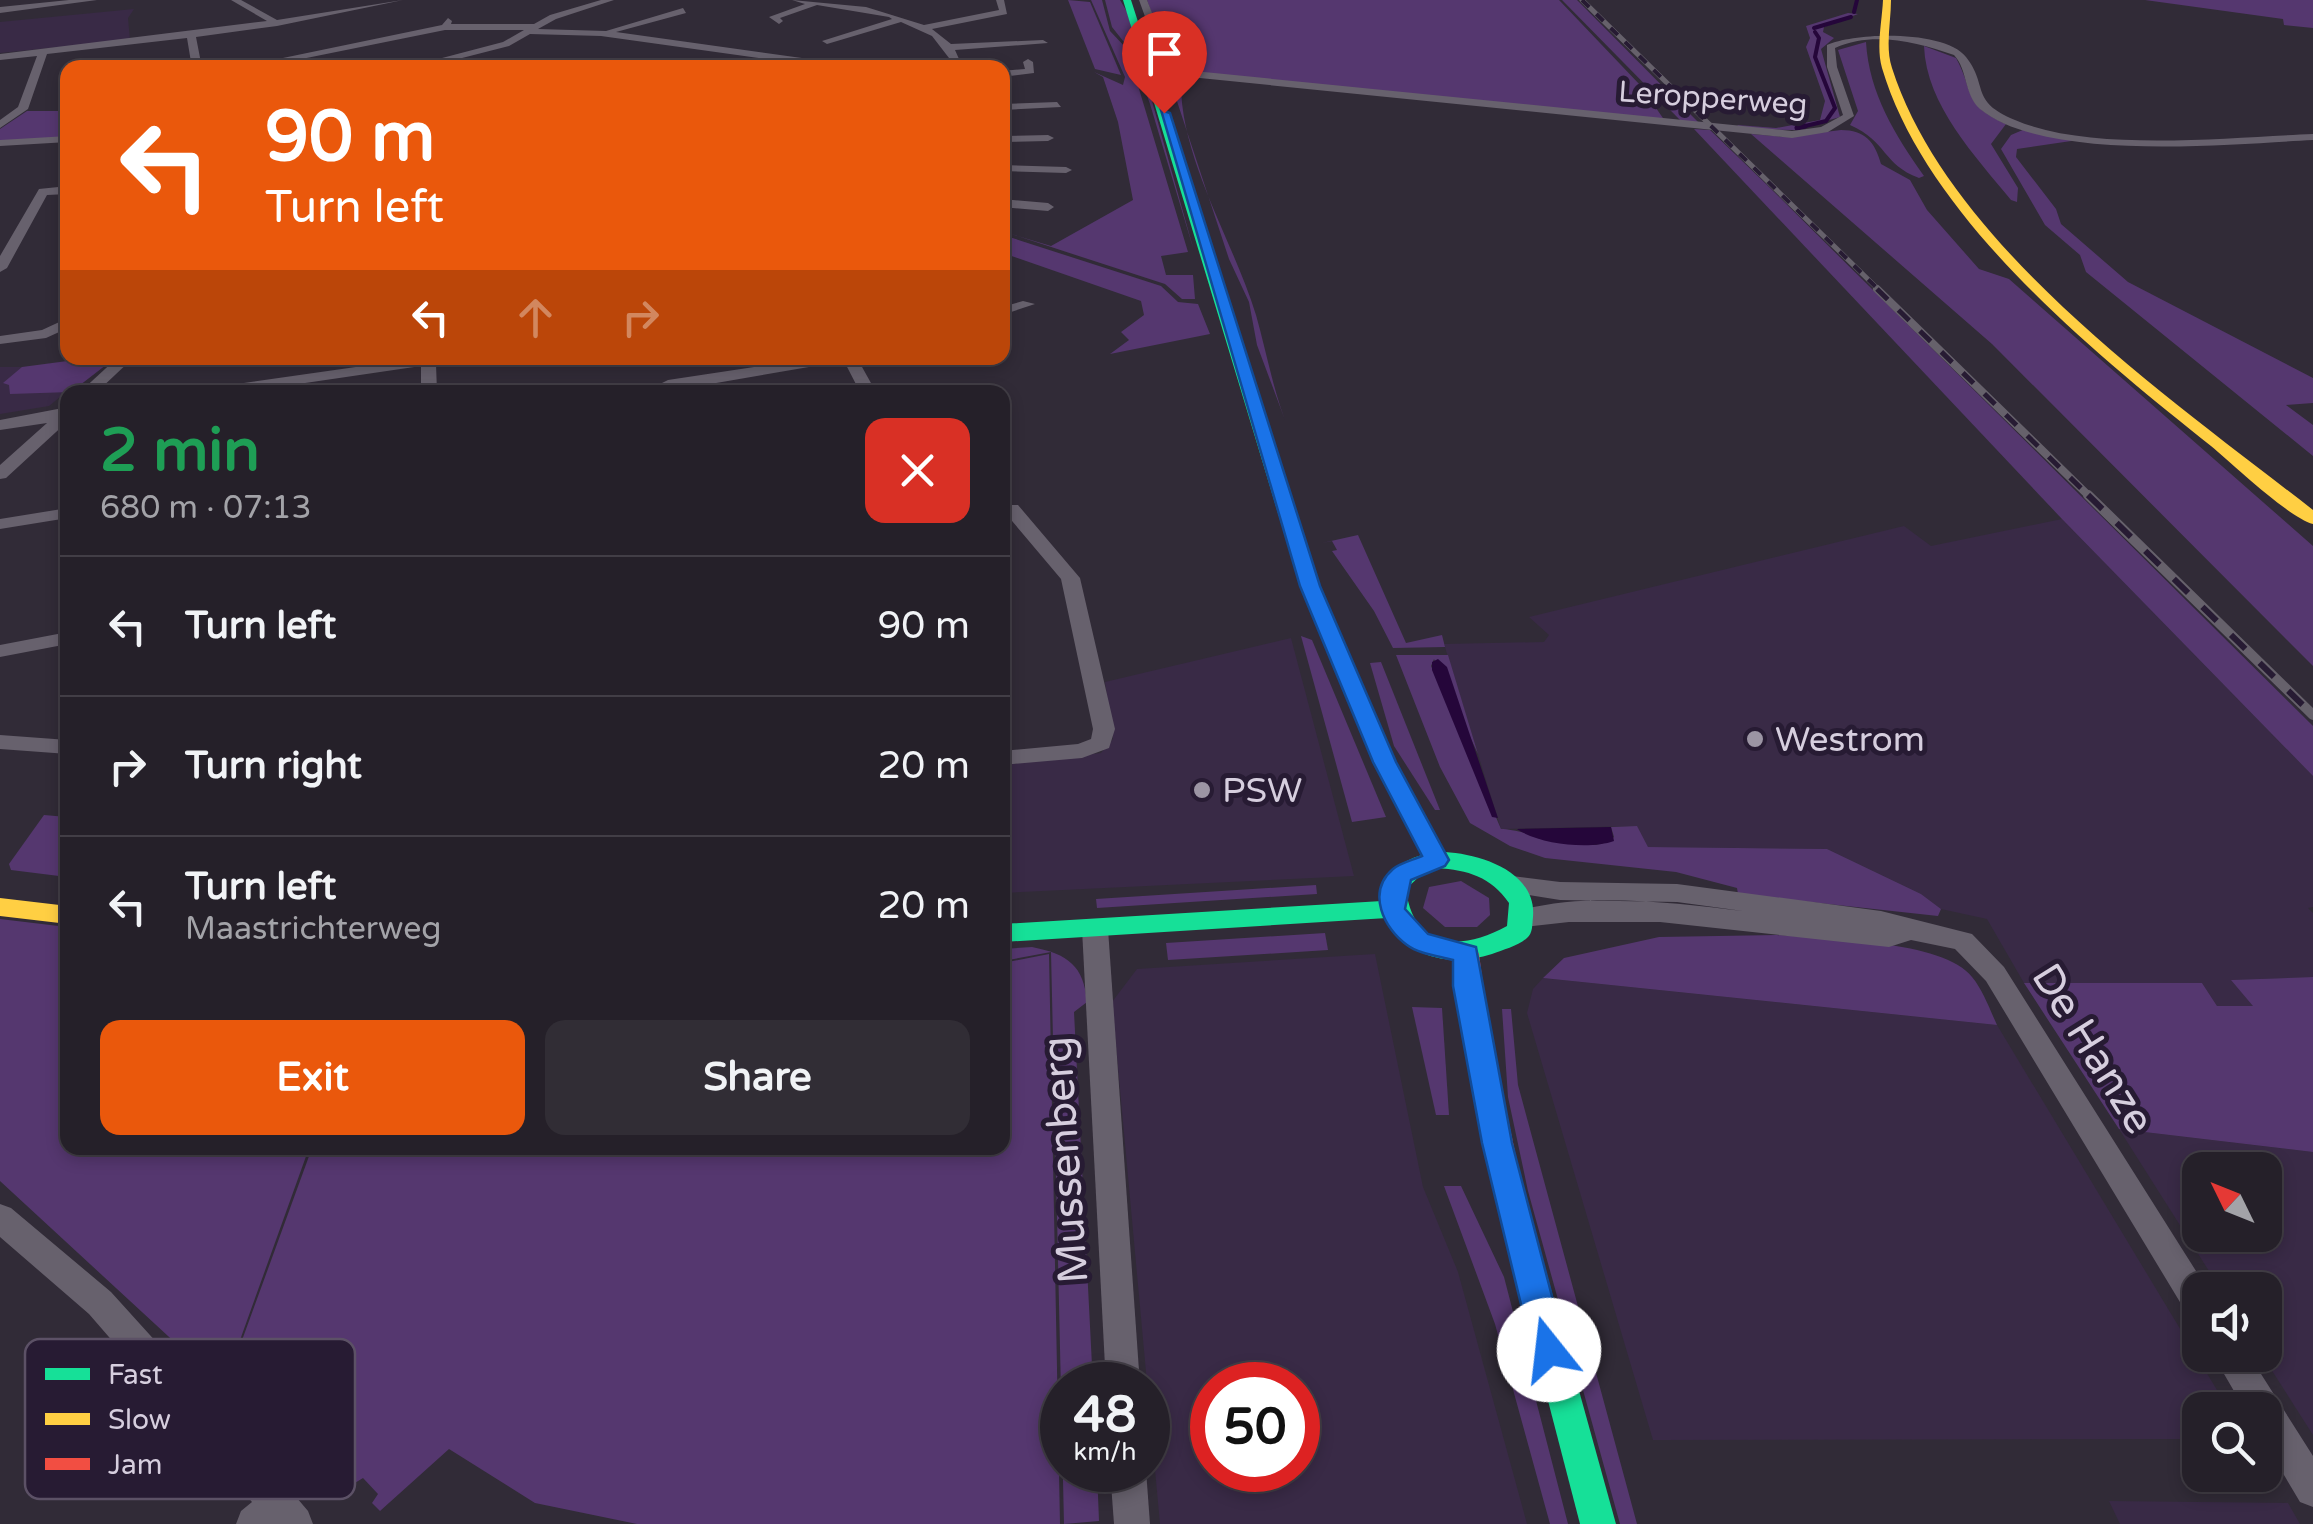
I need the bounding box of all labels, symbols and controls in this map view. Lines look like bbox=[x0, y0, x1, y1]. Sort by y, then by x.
pin bbox=[1122, 11, 1207, 114]
icon: arrive bbox=[1137, 26, 1192, 81]
street label: Leropperweg bbox=[1617, 73, 1809, 124]
text: 90 m bbox=[265, 96, 435, 180]
icon: left bbox=[100, 100, 230, 230]
text: Turn left bbox=[265, 181, 444, 235]
icon: left bbox=[403, 290, 458, 345]
icon: ahead bbox=[508, 290, 563, 345]
icon: right bbox=[613, 290, 668, 345]
text: 2 min bbox=[100, 415, 260, 487]
button: close bbox=[865, 418, 970, 523]
text: 680 m · 07:13 bbox=[100, 489, 312, 527]
icon: left bbox=[100, 599, 155, 654]
text: Turn left bbox=[185, 603, 336, 649]
text: 90 m bbox=[878, 603, 970, 649]
place label: Westrom bbox=[1775, 719, 1925, 761]
marker: Westrom bbox=[1744, 728, 1766, 750]
icon: right bbox=[100, 739, 155, 794]
text: Turn right bbox=[185, 743, 362, 789]
text: 20 m bbox=[878, 743, 970, 789]
place label: PSW bbox=[1222, 770, 1302, 812]
marker: PSW bbox=[1191, 779, 1213, 801]
text: Turn left bbox=[185, 864, 336, 910]
icon: left bbox=[100, 879, 155, 934]
text: 20 m bbox=[878, 883, 970, 929]
text: Maastrichterweg bbox=[185, 910, 442, 948]
street label: De Hanze bbox=[2020, 954, 2165, 1143]
button: Exit bbox=[100, 1020, 525, 1135]
button: Share bbox=[545, 1020, 970, 1135]
street label: Mussenberg bbox=[1031, 1035, 1100, 1285]
north arrow bbox=[2182, 1152, 2282, 1252]
map controls bbox=[2182, 1152, 2282, 1492]
button: sound bbox=[2182, 1272, 2282, 1372]
position arrow bbox=[1497, 1298, 1601, 1402]
legend bbox=[25, 1339, 355, 1499]
text: Fast bbox=[108, 1358, 163, 1392]
speed limit sign: 50 bbox=[1190, 1362, 1320, 1492]
text: 48 bbox=[1074, 1385, 1136, 1445]
button: search bbox=[2182, 1392, 2282, 1492]
text: Slow bbox=[108, 1403, 171, 1437]
text: km/h bbox=[1074, 1437, 1136, 1467]
text: Jam bbox=[108, 1448, 163, 1482]

